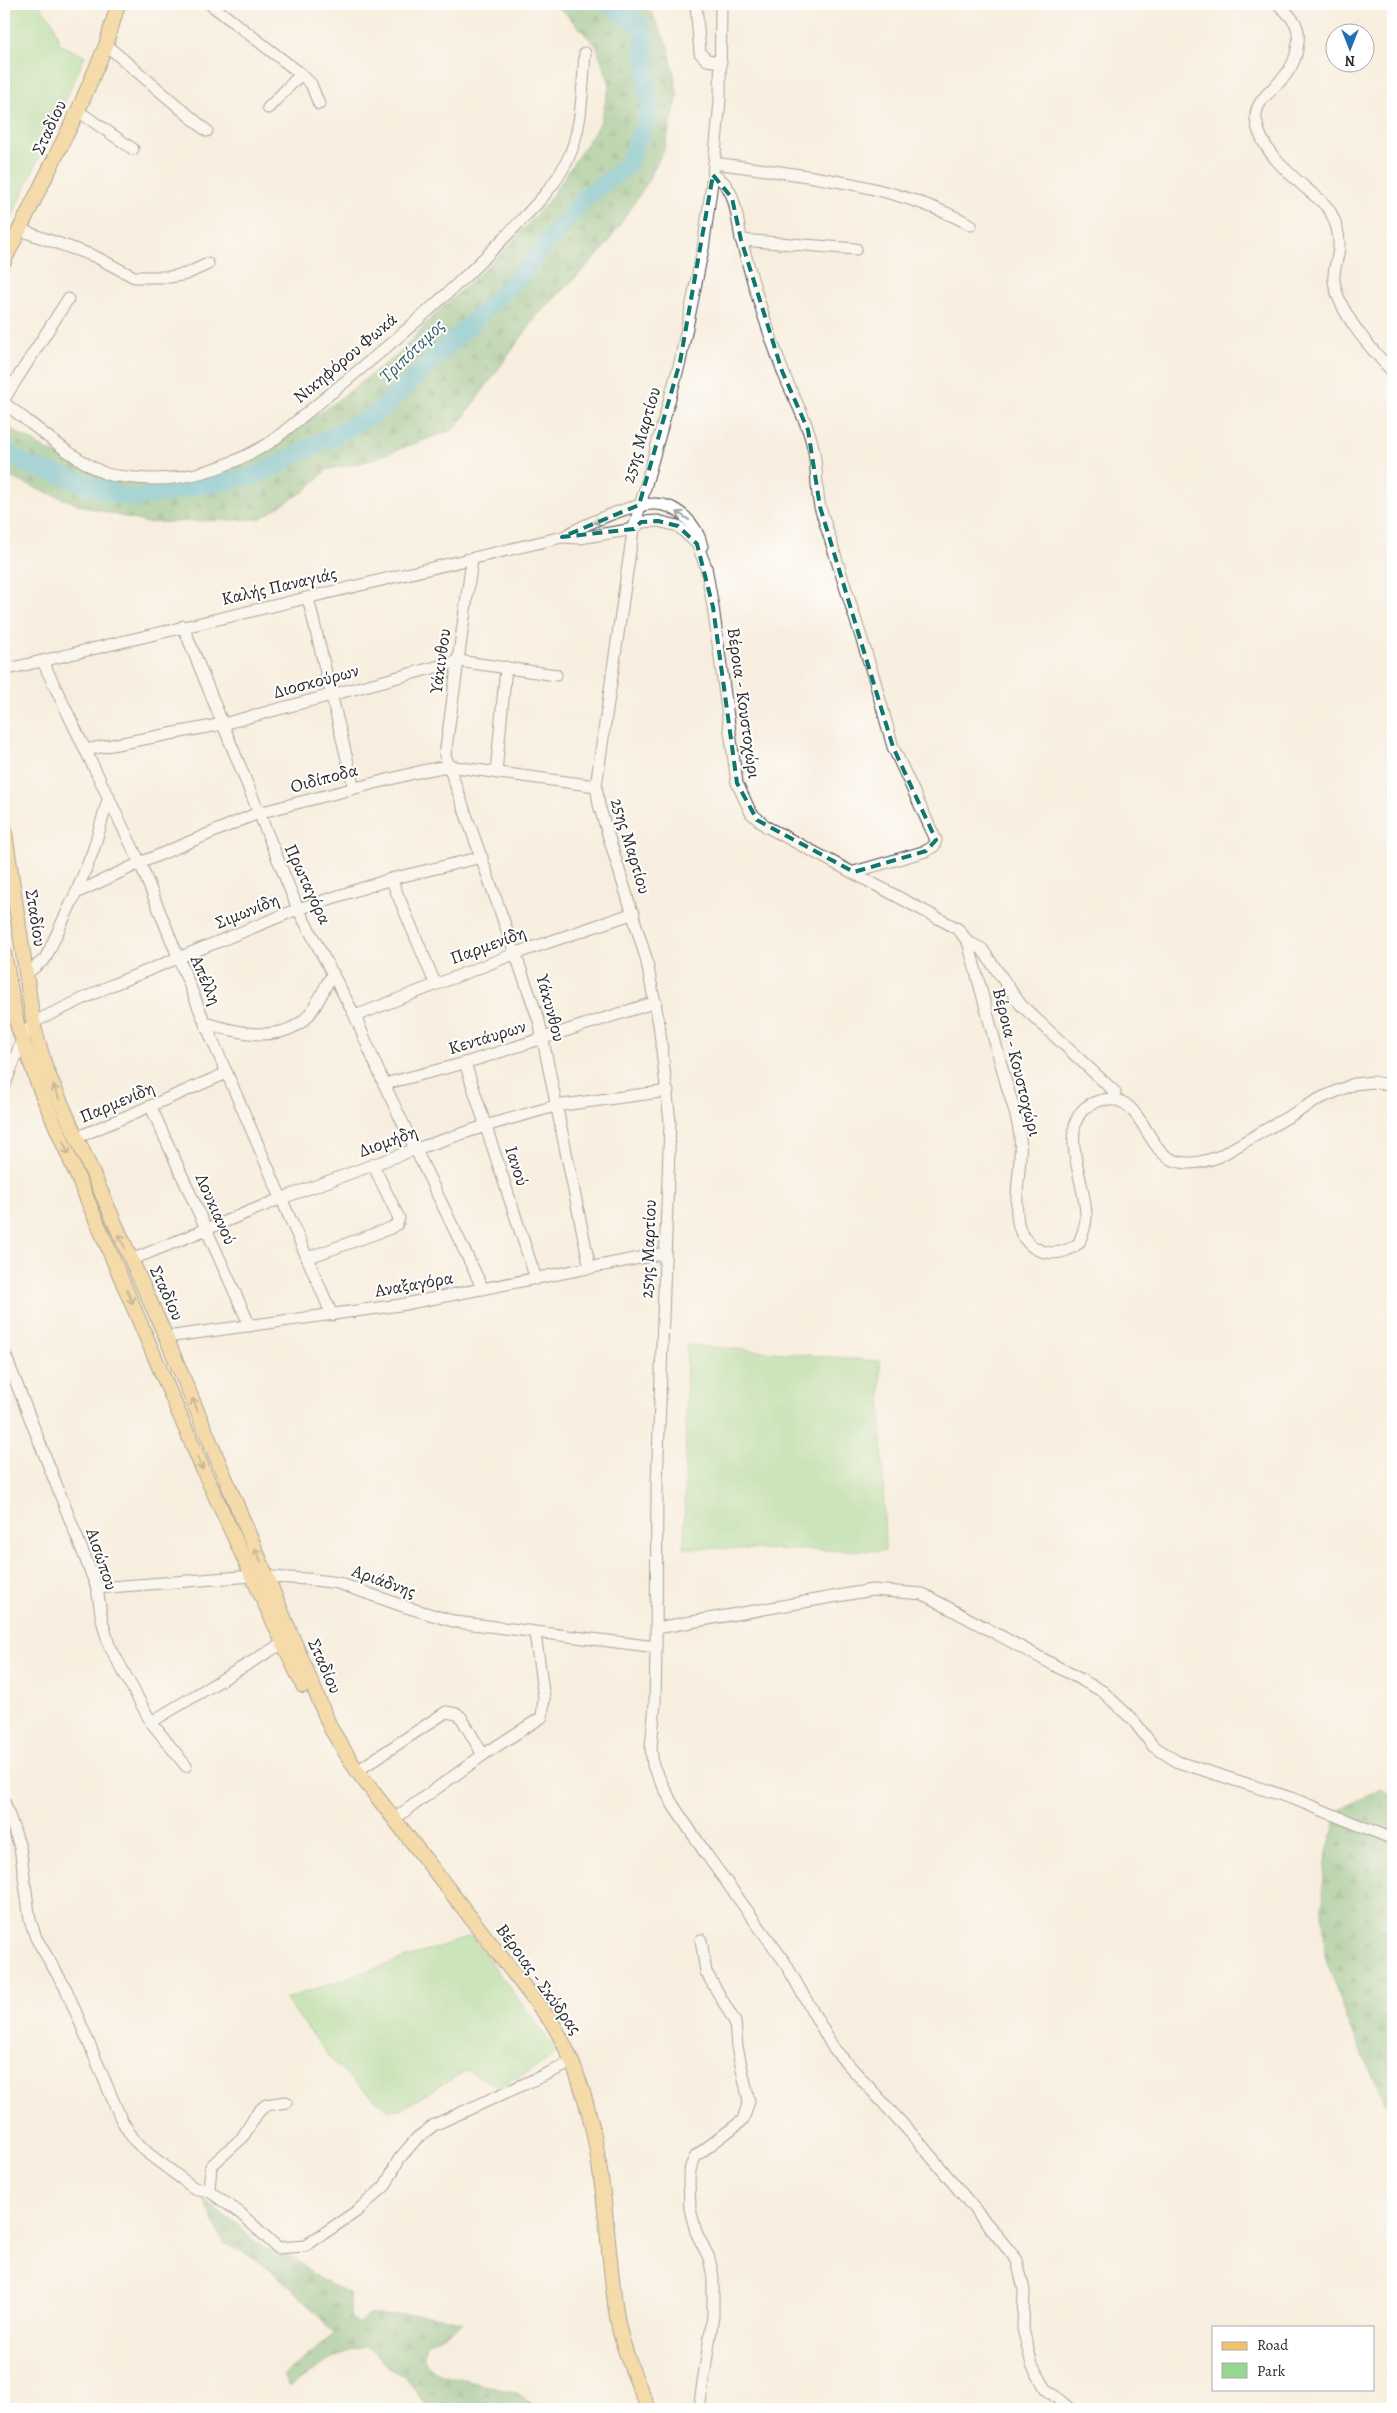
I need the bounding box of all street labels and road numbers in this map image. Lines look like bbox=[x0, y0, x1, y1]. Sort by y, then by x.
street label: Σταδίου bbox=[26, 96, 72, 158]
street label: Νικηφόρου Φωκά bbox=[288, 307, 402, 409]
street label: 25ης Μαρτίου bbox=[616, 384, 666, 486]
street label: Καλής Παναγιάς bbox=[219, 561, 339, 611]
street label: Βέροια - Κουστοχώρι bbox=[722, 626, 766, 780]
street label: Υάκινθου bbox=[423, 627, 456, 696]
street label: Διοσκούρων bbox=[271, 658, 361, 704]
street label: Οιδίποδα bbox=[288, 757, 361, 799]
street label: 25ης Μαρτίου bbox=[605, 795, 657, 897]
street label: Πρωταγόρα bbox=[279, 840, 337, 928]
street label: Σιμωνίδη bbox=[211, 887, 283, 935]
street label: Σταδίου bbox=[20, 888, 52, 948]
street label: Παρμενίδη bbox=[447, 920, 529, 970]
street label: Απέλλη bbox=[184, 951, 227, 1009]
street label: Υάκυνθου bbox=[530, 971, 571, 1044]
street label: Βέροια - Κουστοχώρι bbox=[987, 985, 1047, 1139]
street label: Κεντάυρων bbox=[445, 1014, 529, 1060]
street label: Παρμενίδη bbox=[76, 1075, 158, 1129]
street label: Διομήδη bbox=[355, 1119, 421, 1163]
street label: Ιανού bbox=[499, 1143, 535, 1189]
street label: Λουκιανού bbox=[189, 1169, 242, 1248]
street label: 25ης Μαρτίου bbox=[634, 1199, 662, 1299]
street label: Σταδίου bbox=[144, 1262, 190, 1324]
street label: Αναξαγόρα bbox=[372, 1265, 455, 1303]
street label: Αισώπου bbox=[80, 1524, 124, 1593]
street label: Αριάδνης bbox=[348, 1558, 419, 1604]
street label: Σταδίου bbox=[302, 1635, 348, 1697]
street label: Βέροιας - Σκύδρας bbox=[491, 1919, 587, 2039]

